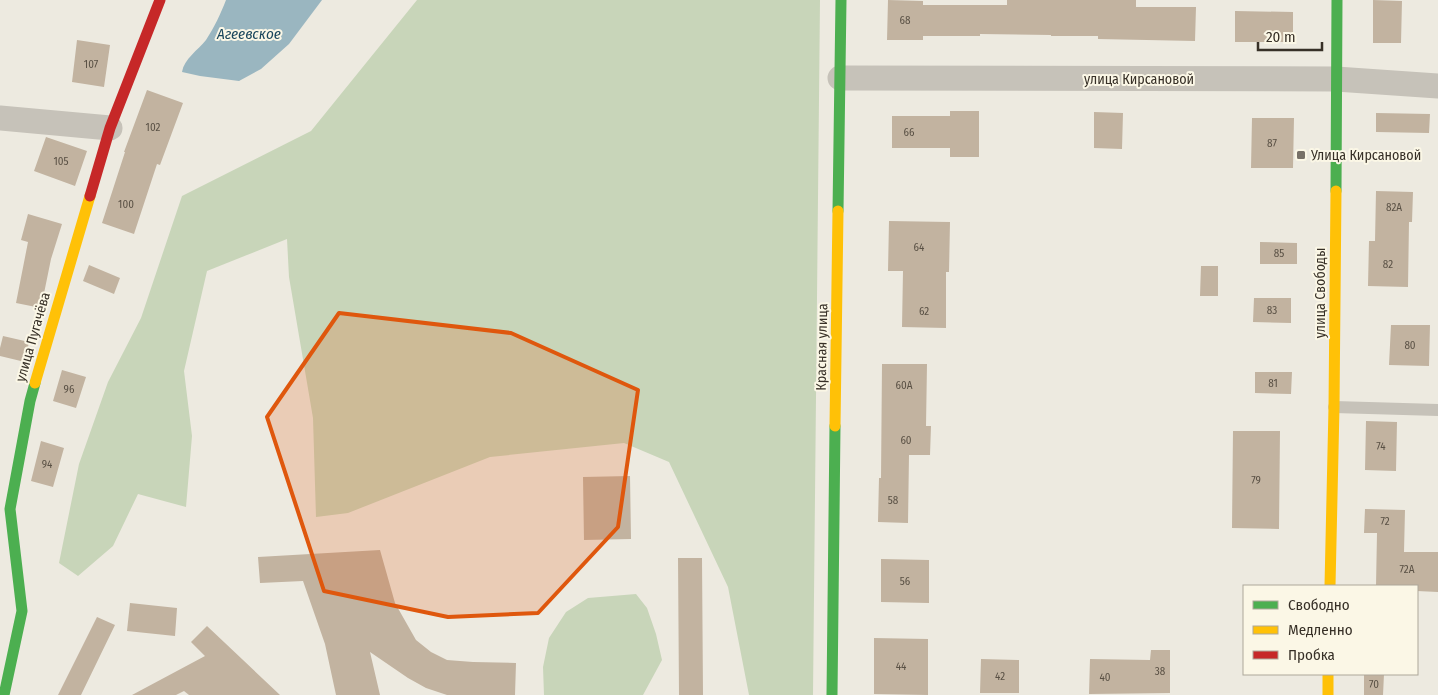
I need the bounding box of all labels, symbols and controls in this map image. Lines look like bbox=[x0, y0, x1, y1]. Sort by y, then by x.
house number: 68 bbox=[900, 14, 911, 27]
scale bar bbox=[1258, 20, 1322, 52]
water label: Агеевское bbox=[216, 25, 281, 43]
text: 20 m bbox=[1266, 28, 1296, 46]
house number: 107 bbox=[84, 58, 99, 71]
street label: улица Кирсановой bbox=[1084, 71, 1194, 88]
house number: 102 bbox=[146, 121, 161, 134]
house number: 66 bbox=[904, 126, 915, 139]
house number: 87 bbox=[1267, 137, 1277, 150]
place label: Улица Кирсановой bbox=[1310, 147, 1421, 164]
marker: Улица Кирсановой bbox=[1295, 149, 1307, 161]
house number: 105 bbox=[53, 155, 69, 168]
house number: 100 bbox=[118, 198, 134, 211]
house number: 82А bbox=[1386, 201, 1402, 214]
house number: 64 bbox=[914, 241, 925, 254]
house number: 85 bbox=[1274, 247, 1284, 260]
street label: улица Свободы bbox=[1312, 248, 1329, 338]
house number: 82 bbox=[1383, 258, 1393, 271]
street label: улица Пугачёва bbox=[12, 290, 54, 384]
street label: Красная улица bbox=[813, 303, 831, 391]
house number: 83 bbox=[1267, 304, 1277, 317]
house number: 62 bbox=[919, 305, 929, 318]
house number: 80 bbox=[1404, 339, 1416, 352]
house number: 81 bbox=[1268, 377, 1278, 390]
house number: 60А bbox=[896, 379, 913, 392]
house number: 96 bbox=[64, 383, 75, 396]
house number: 60 bbox=[900, 434, 912, 447]
house number: 74 bbox=[1376, 440, 1386, 453]
house number: 94 bbox=[42, 458, 53, 471]
house number: 79 bbox=[1251, 474, 1261, 487]
house number: 58 bbox=[888, 494, 899, 507]
house number: 72 bbox=[1380, 515, 1390, 528]
house number: 72А bbox=[1400, 563, 1415, 576]
house number: 56 bbox=[900, 575, 911, 588]
legend bbox=[1243, 585, 1418, 675]
text: Свободно bbox=[1288, 596, 1350, 614]
text: Медленно bbox=[1288, 621, 1353, 639]
text: Пробка bbox=[1288, 646, 1335, 664]
house number: 44 bbox=[896, 660, 907, 673]
house number: 38 bbox=[1155, 665, 1166, 678]
house number: 42 bbox=[995, 670, 1005, 683]
house number: 40 bbox=[1099, 671, 1111, 684]
house number: 70 bbox=[1369, 678, 1379, 691]

